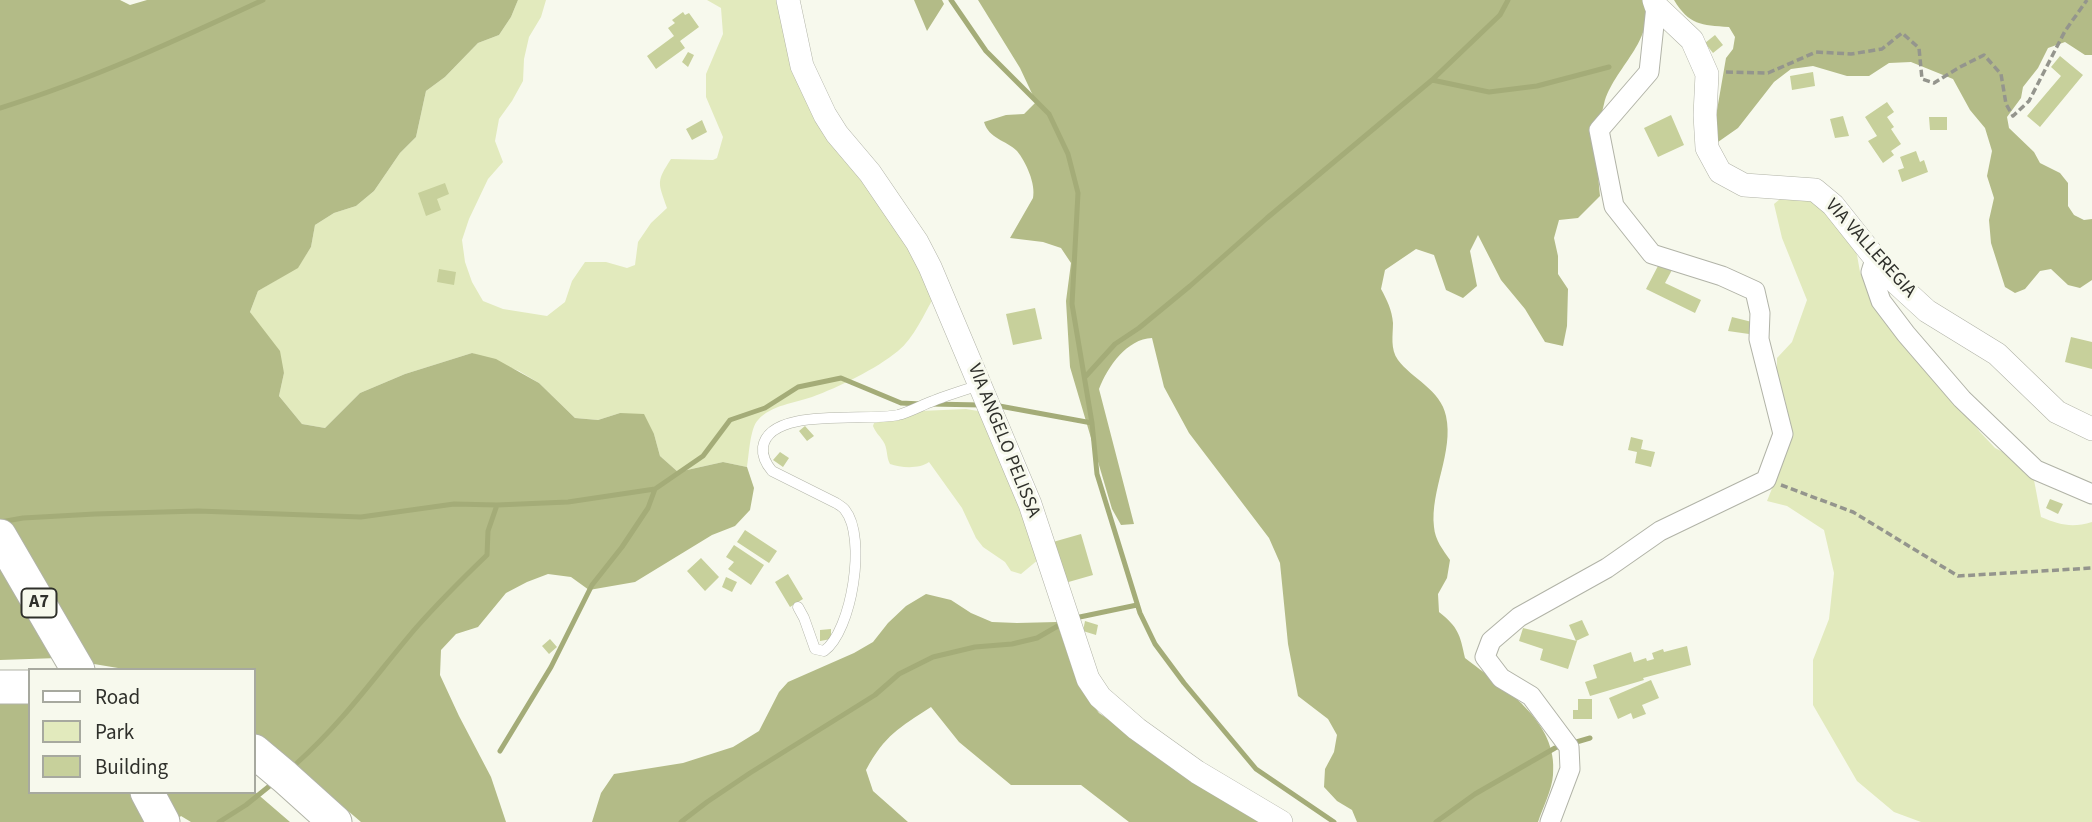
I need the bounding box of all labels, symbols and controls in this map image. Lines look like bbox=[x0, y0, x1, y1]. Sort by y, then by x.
street label: VIA VALLEREGIA bbox=[1820, 195, 1920, 303]
street label: VIA ANGELO PELISSA bbox=[962, 361, 1044, 521]
road number: A7 bbox=[22, 588, 56, 618]
legend bbox=[28, 668, 256, 794]
text: Road bbox=[95, 682, 140, 712]
text: Park bbox=[95, 717, 134, 747]
text: Building bbox=[95, 752, 168, 782]

